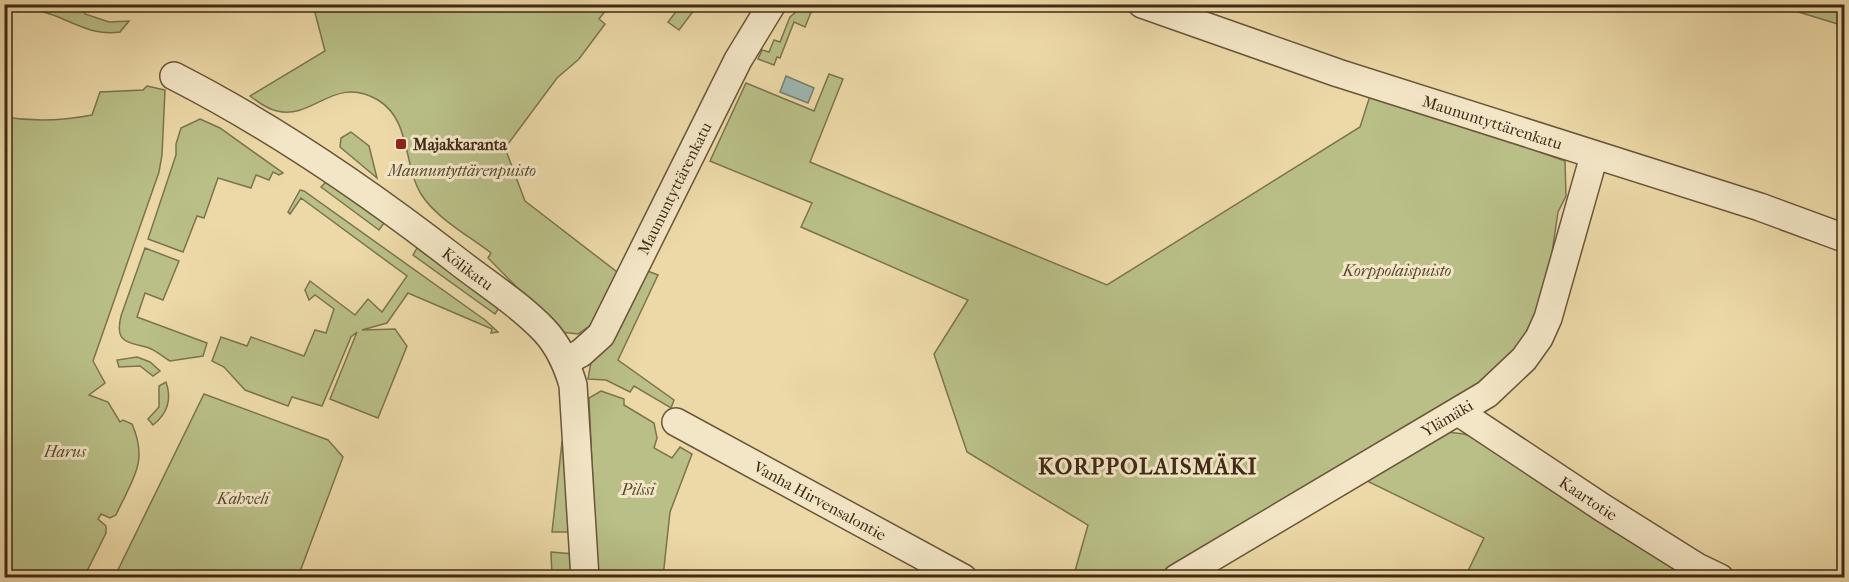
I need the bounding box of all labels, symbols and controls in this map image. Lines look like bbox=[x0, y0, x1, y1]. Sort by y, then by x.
street label: Maununtyttärenkatu bbox=[1420, 91, 1565, 153]
street label: Maununtyttärenkatu bbox=[633, 119, 715, 258]
place label: Majakkaranta bbox=[412, 135, 507, 154]
marker: Majakkaranta bbox=[394, 137, 408, 151]
park label: Maununtyttärenpuisto bbox=[387, 161, 536, 180]
street label: Kölikatu bbox=[439, 243, 497, 294]
park label: Korppolaispuisto bbox=[1342, 261, 1452, 280]
street label: Ylämäki bbox=[1417, 395, 1476, 441]
park label: Harus bbox=[43, 442, 87, 461]
district label: KORPPOLAISMÄKI bbox=[1038, 453, 1258, 480]
street label: Vanha Hirvensalontie bbox=[750, 456, 890, 544]
street label: Kaartotie bbox=[1556, 472, 1621, 524]
park label: Pilssi bbox=[620, 480, 656, 499]
park label: Kahveli bbox=[216, 489, 270, 508]

